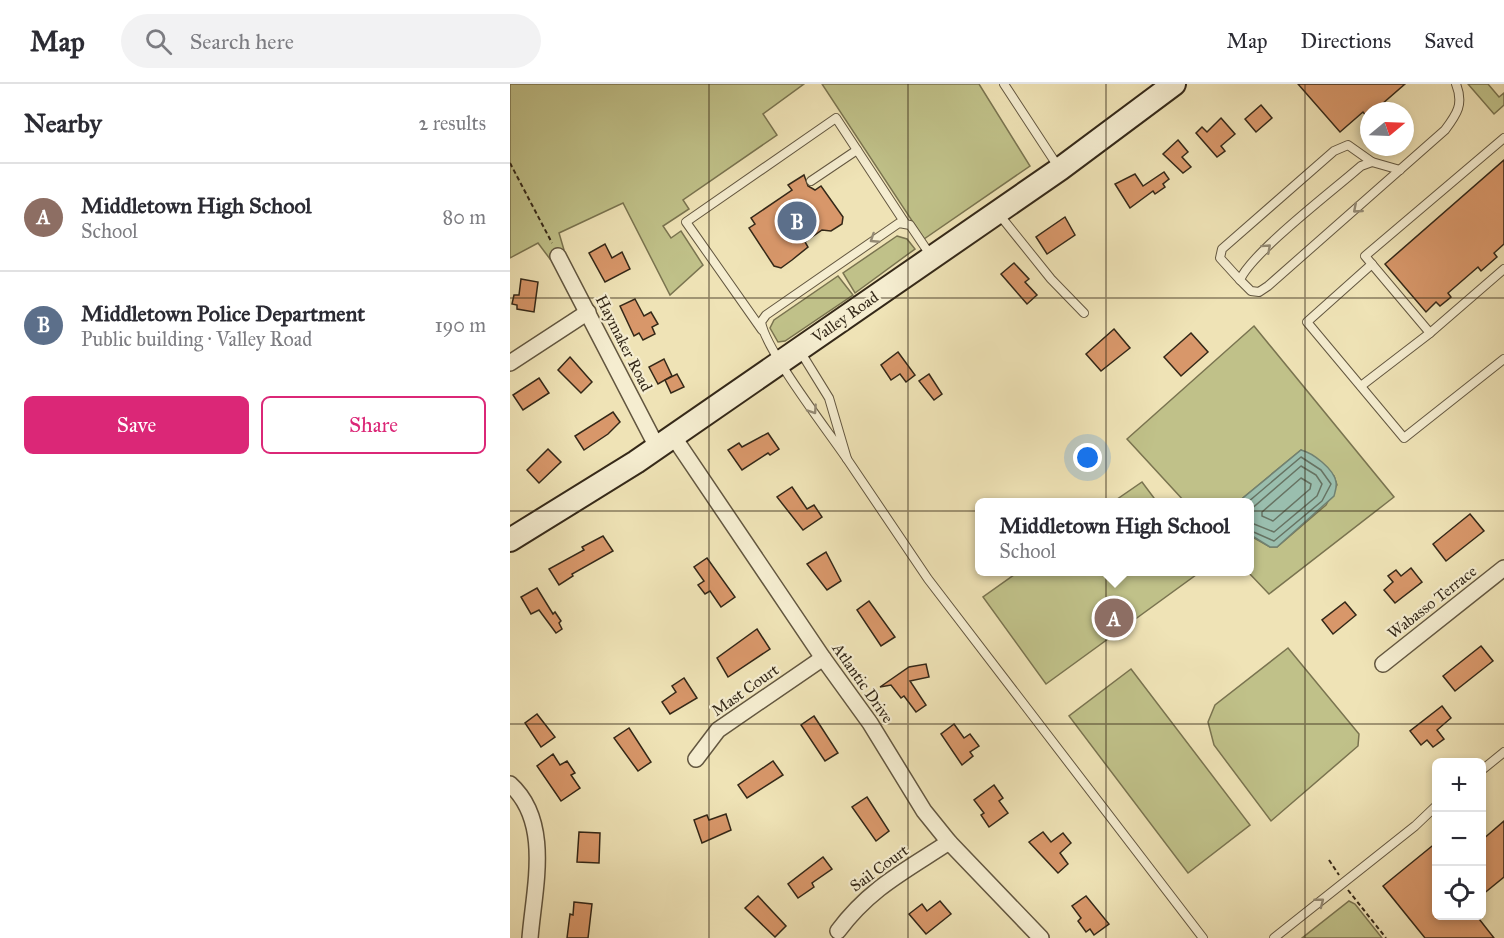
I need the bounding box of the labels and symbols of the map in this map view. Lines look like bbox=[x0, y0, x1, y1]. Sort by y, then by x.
north arrow bbox=[1360, 102, 1414, 156]
pin: B bbox=[778, 198, 816, 244]
one-way arrow bbox=[1353, 202, 1364, 213]
one-way arrow bbox=[870, 232, 881, 243]
one-way arrow bbox=[1260, 244, 1271, 255]
street label: Valley Road bbox=[807, 287, 882, 347]
street label: Haymaker Road bbox=[592, 292, 656, 394]
one-way arrow bbox=[806, 403, 817, 414]
your location bbox=[1073, 443, 1102, 472]
street label: Wabasso Terrace bbox=[1384, 561, 1480, 643]
pin: A bbox=[1094, 596, 1134, 640]
street label: Atlantic Drive bbox=[828, 639, 898, 727]
street label: Mast Court bbox=[708, 660, 782, 720]
street label: Sail Court bbox=[846, 840, 912, 896]
one-way arrow bbox=[1313, 898, 1324, 909]

